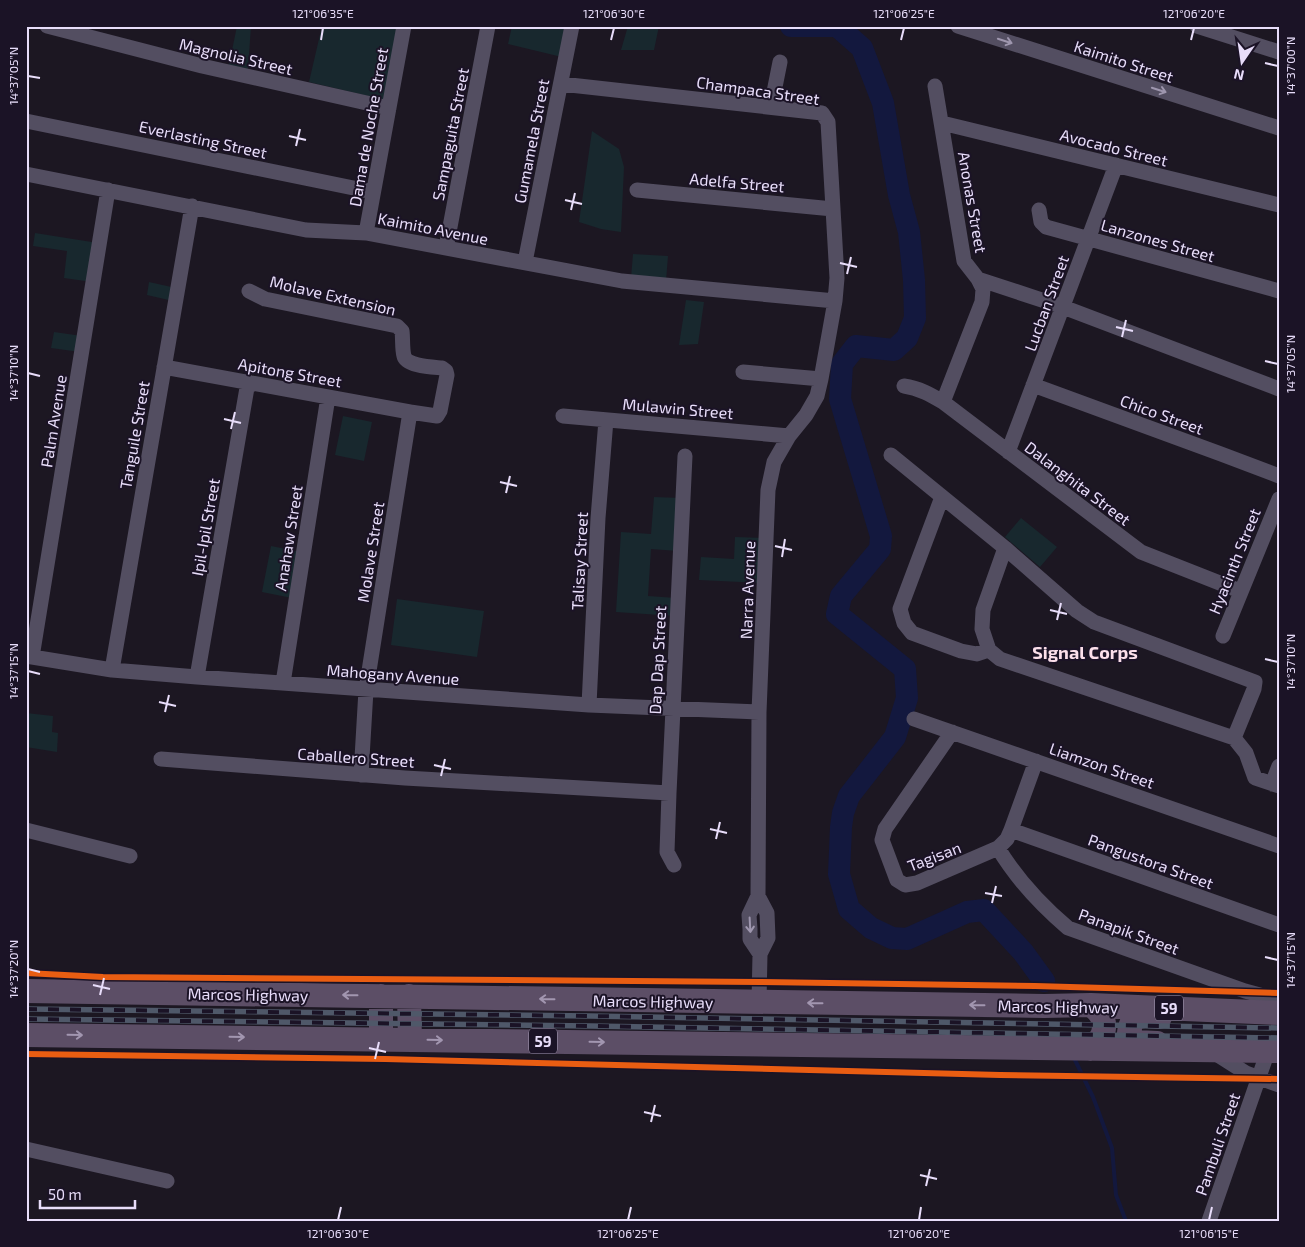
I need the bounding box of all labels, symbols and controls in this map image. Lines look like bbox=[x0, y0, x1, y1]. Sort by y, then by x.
text: 121°06'35"E bbox=[292, 6, 354, 20]
text: 121°06'30"E bbox=[583, 6, 645, 20]
text: 121°06'25"E bbox=[873, 6, 935, 20]
text: 121°06'20"E bbox=[1163, 6, 1225, 20]
street label: Magnolia Street bbox=[178, 34, 294, 78]
street label: Kaimito Street bbox=[1072, 36, 1176, 86]
text: 14°37'00"N bbox=[1283, 36, 1297, 96]
one-way arrow bbox=[996, 37, 1012, 46]
north arrow bbox=[1218, 38, 1268, 88]
street label: Dama de Noche Street bbox=[345, 46, 391, 208]
text: 14°37'05"N bbox=[6, 47, 20, 105]
street label: Sampaguita Street bbox=[428, 66, 472, 202]
text: N bbox=[1232, 66, 1246, 85]
street label: Champaca Street bbox=[695, 72, 821, 108]
street label: Gumamela Street bbox=[510, 77, 552, 205]
one-way arrow bbox=[1151, 86, 1167, 96]
street label: Everlasting Street bbox=[137, 116, 269, 162]
street label: Avocado Street bbox=[1058, 124, 1170, 170]
street label: Anonas Street bbox=[955, 150, 991, 254]
street label: Adelfa Street bbox=[689, 168, 785, 196]
street label: Kaimito Avenue bbox=[376, 208, 490, 248]
street label: Lanzones Street bbox=[1099, 215, 1217, 265]
street label: Lucban Street bbox=[1020, 253, 1072, 353]
street label: Molave Extension bbox=[268, 271, 398, 319]
text: 14°37'05"N bbox=[1283, 335, 1297, 393]
text: 14°37'10"N bbox=[6, 345, 20, 401]
street label: Apitong Street bbox=[237, 354, 343, 390]
street label: Palm Avenue bbox=[36, 373, 70, 469]
street label: Tanguile Street bbox=[115, 380, 153, 490]
street label: Chico Street bbox=[1118, 390, 1206, 438]
street label: Mulawin Street bbox=[622, 394, 734, 422]
street label: Dalanghita Street bbox=[1021, 437, 1135, 529]
street label: Ipil-Ipil Street bbox=[187, 477, 223, 577]
street label: Anahaw Street bbox=[270, 484, 306, 592]
street label: Molave Street bbox=[353, 500, 387, 604]
street label: Hyacinth Street bbox=[1204, 505, 1264, 617]
street label: Talisay Street bbox=[567, 511, 591, 611]
street label: Narra Avenue bbox=[736, 540, 758, 640]
street label: Dap Dap Street bbox=[645, 605, 669, 715]
text: 14°37'10"N bbox=[1283, 634, 1297, 690]
district label: Signal Corps bbox=[1032, 641, 1138, 663]
text: 14°37'15"N bbox=[6, 643, 20, 699]
street label: Mahogany Avenue bbox=[326, 660, 460, 688]
street label: Liamzon Street bbox=[1047, 738, 1157, 792]
street label: Caballero Street bbox=[297, 743, 415, 771]
street label: Pangustora Street bbox=[1086, 829, 1216, 893]
street label: Tagisan bbox=[905, 837, 963, 875]
street label: Panapik Street bbox=[1076, 904, 1182, 958]
one-way arrow bbox=[745, 917, 754, 933]
text: 14°37'15"N bbox=[1283, 932, 1297, 988]
text: 14°37'20"N bbox=[6, 940, 20, 998]
street label: Marcos Highway bbox=[187, 983, 309, 1005]
one-way arrow bbox=[342, 990, 358, 1000]
street label: Marcos Highway bbox=[592, 990, 714, 1012]
one-way arrow bbox=[540, 994, 556, 1004]
street label: Marcos Highway bbox=[997, 995, 1119, 1017]
road number: 59 bbox=[1155, 996, 1183, 1020]
one-way arrow bbox=[807, 998, 824, 1008]
one-way arrow bbox=[970, 1000, 986, 1010]
road number: 59 bbox=[529, 1028, 557, 1054]
one-way arrow bbox=[67, 1031, 83, 1040]
one-way arrow bbox=[229, 1032, 245, 1042]
one-way arrow bbox=[426, 1035, 443, 1045]
one-way arrow bbox=[589, 1037, 605, 1047]
street label: Pambuli Street bbox=[1191, 1090, 1243, 1198]
scale bar bbox=[40, 1177, 135, 1209]
text: 50 m bbox=[48, 1185, 82, 1203]
text: 121°06'30"E bbox=[307, 1226, 369, 1240]
text: 121°06'25"E bbox=[597, 1226, 659, 1240]
text: 121°06'20"E bbox=[888, 1226, 950, 1240]
text: 121°06'15"E bbox=[1179, 1226, 1239, 1240]

